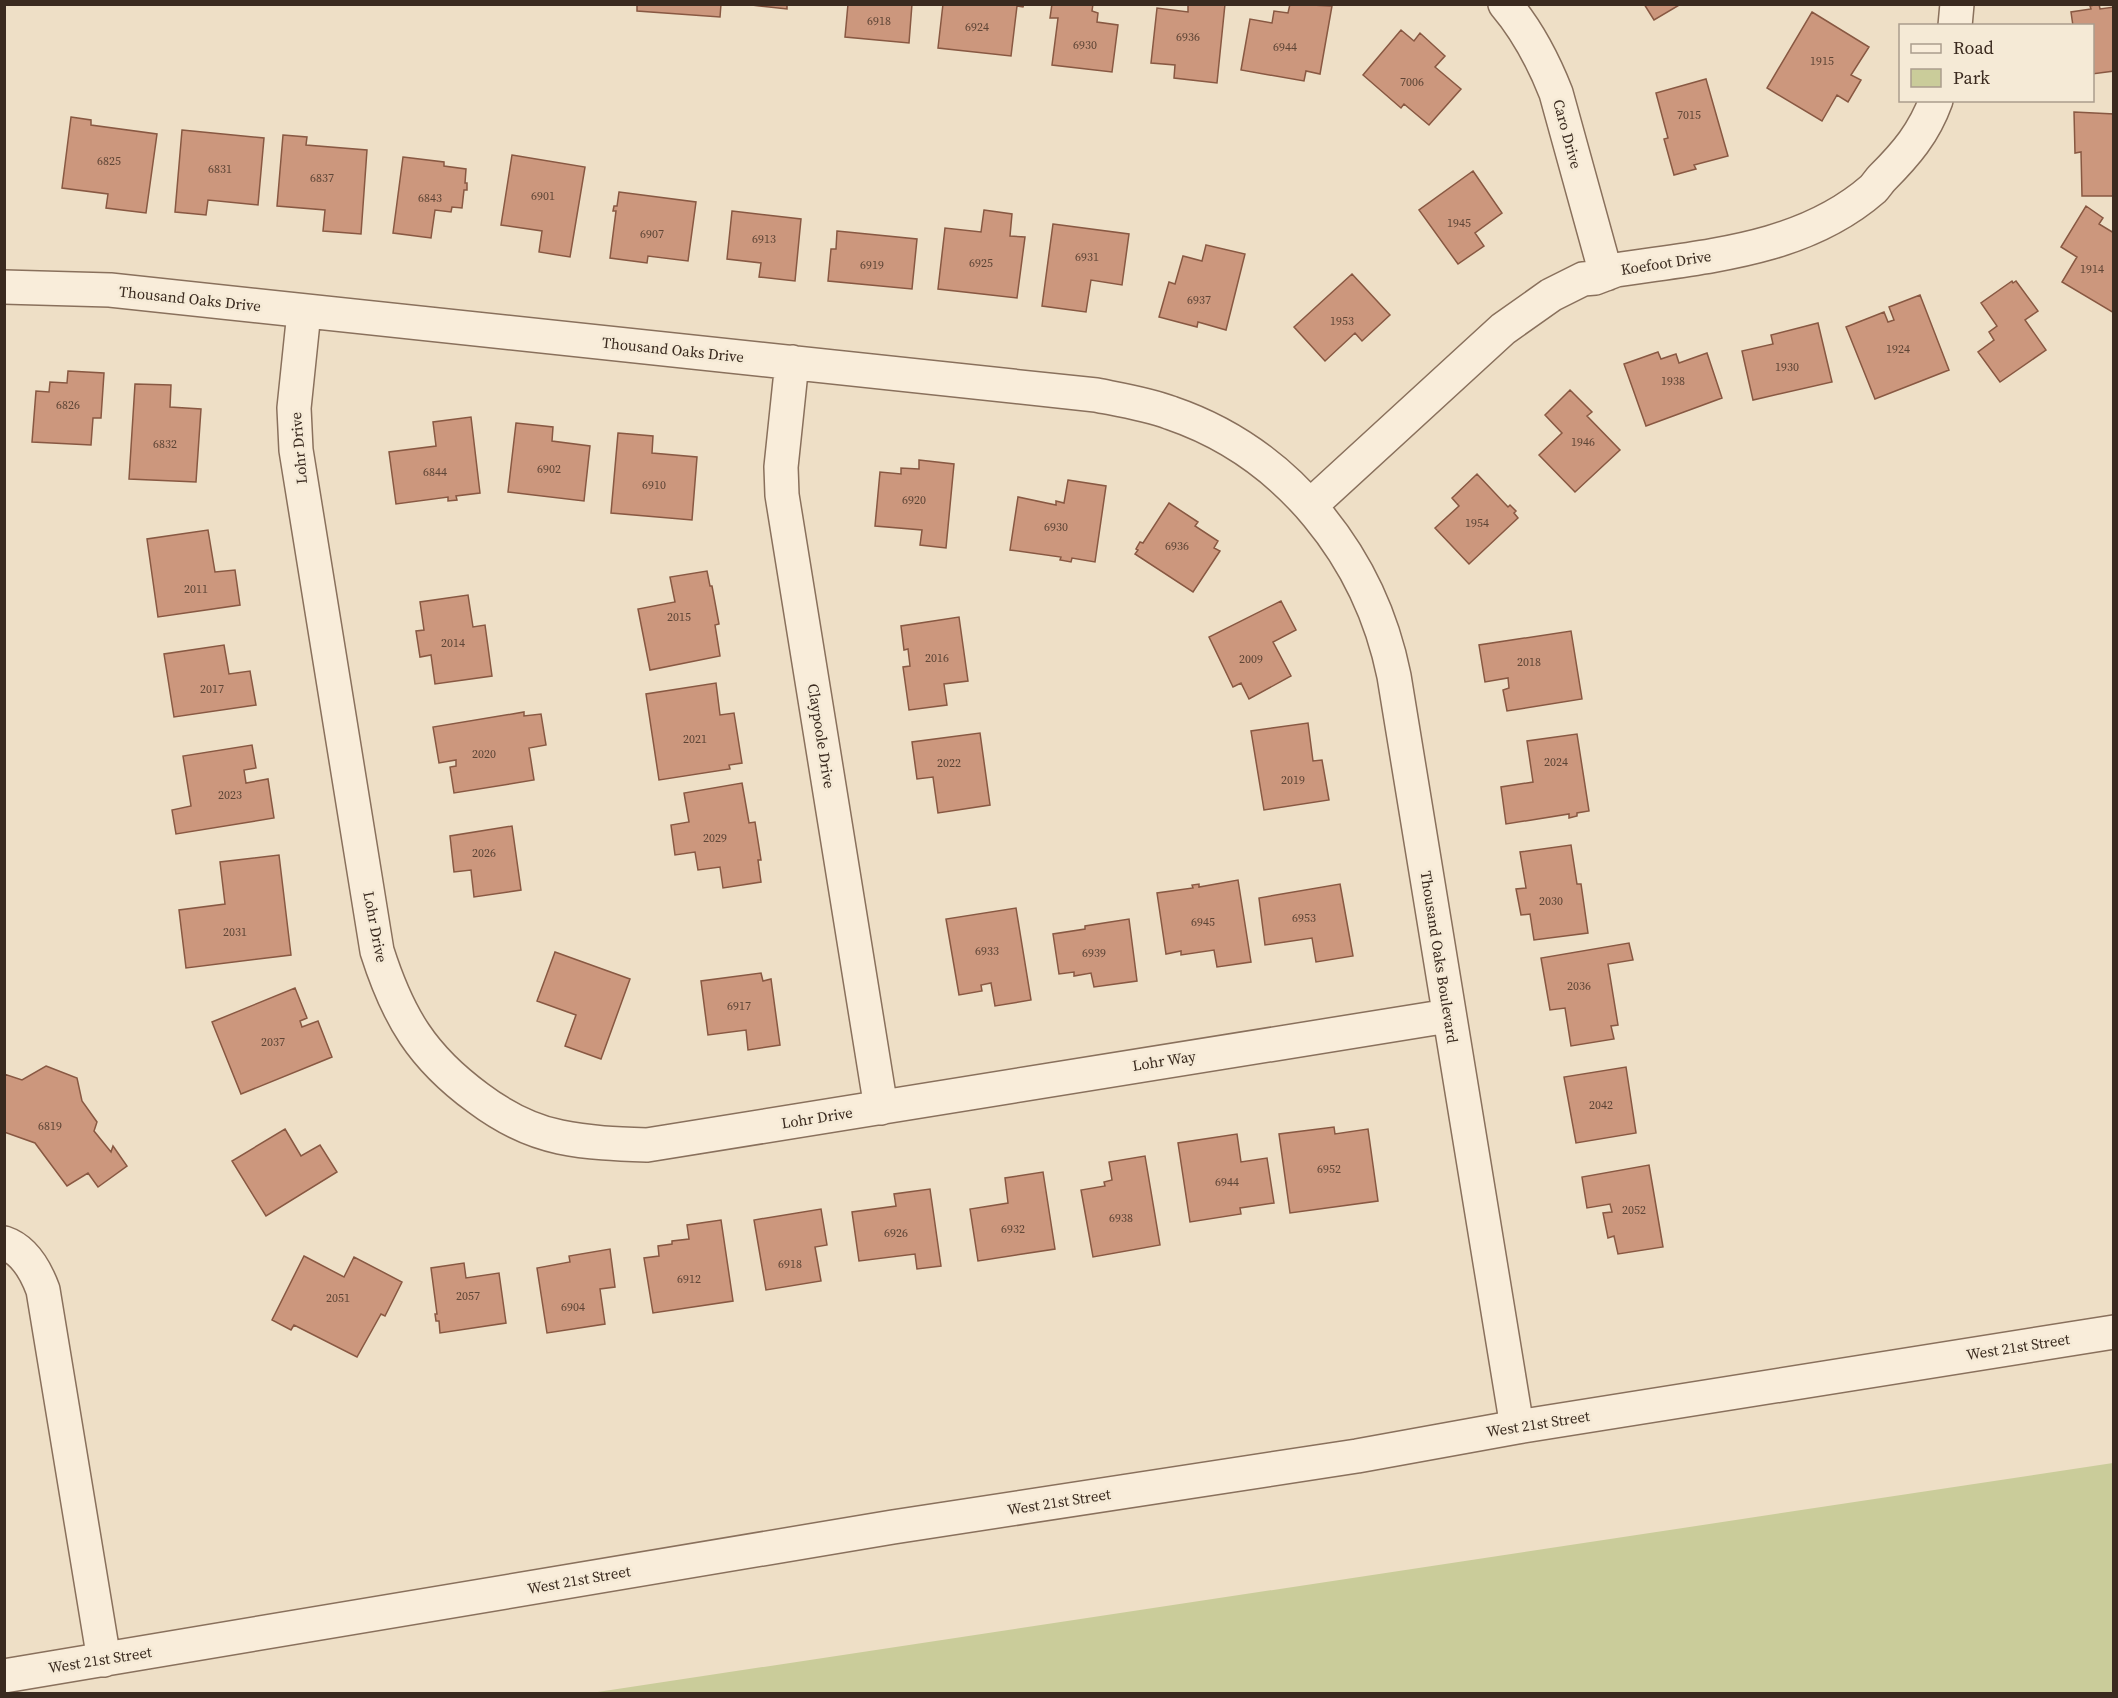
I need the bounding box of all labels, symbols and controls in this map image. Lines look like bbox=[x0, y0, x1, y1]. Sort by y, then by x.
house number: 6918 bbox=[867, 13, 891, 29]
house number: 6924 bbox=[965, 19, 989, 35]
legend bbox=[1899, 24, 2094, 102]
house number: 6936 bbox=[1176, 29, 1200, 45]
text: Road bbox=[1953, 35, 1994, 60]
house number: 6930 bbox=[1073, 37, 1097, 53]
house number: 6944 bbox=[1273, 39, 1297, 55]
house number: 1915 bbox=[1810, 53, 1834, 69]
text: Park bbox=[1953, 65, 1990, 90]
house number: 7006 bbox=[1400, 74, 1424, 90]
street label: Caro Drive bbox=[1548, 97, 1587, 171]
house number: 7015 bbox=[1677, 107, 1701, 123]
house number: 6825 bbox=[97, 153, 121, 169]
house number: 6831 bbox=[208, 161, 232, 177]
house number: 6837 bbox=[310, 170, 334, 186]
house number: 6901 bbox=[531, 188, 555, 204]
house number: 6843 bbox=[418, 190, 442, 206]
house number: 1945 bbox=[1447, 215, 1471, 231]
house number: 6907 bbox=[640, 226, 664, 242]
house number: 6913 bbox=[752, 231, 776, 247]
street label: Koefoot Drive bbox=[1619, 245, 1713, 280]
house number: 6931 bbox=[1075, 249, 1099, 265]
house number: 6925 bbox=[969, 255, 993, 271]
house number: 6919 bbox=[860, 257, 884, 273]
house number: 1914 bbox=[2080, 261, 2104, 277]
street label: Thousand Oaks Drive bbox=[118, 281, 262, 316]
house number: 6937 bbox=[1187, 292, 1211, 308]
house number: 1953 bbox=[1330, 313, 1354, 329]
street label: Thousand Oaks Drive bbox=[601, 332, 745, 367]
house number: 1924 bbox=[1886, 341, 1910, 357]
house number: 1930 bbox=[1775, 359, 1799, 375]
house number: 1938 bbox=[1661, 373, 1685, 389]
house number: 6826 bbox=[56, 397, 80, 413]
street label: Lohr Drive bbox=[285, 411, 312, 485]
house number: 1946 bbox=[1571, 434, 1595, 450]
house number: 6832 bbox=[153, 436, 177, 452]
house number: 6902 bbox=[537, 461, 561, 477]
house number: 6844 bbox=[423, 464, 447, 480]
house number: 6910 bbox=[642, 477, 666, 493]
house number: 6920 bbox=[902, 492, 926, 508]
house number: 1954 bbox=[1465, 515, 1489, 531]
house number: 6930 bbox=[1044, 519, 1068, 535]
house number: 6936 bbox=[1165, 538, 1189, 554]
house number: 2011 bbox=[184, 581, 208, 597]
house number: 2015 bbox=[667, 609, 691, 625]
house number: 2014 bbox=[441, 635, 465, 651]
house number: 2016 bbox=[925, 650, 949, 666]
house number: 2009 bbox=[1239, 651, 1263, 667]
house number: 2018 bbox=[1517, 654, 1541, 670]
house number: 2017 bbox=[200, 681, 224, 697]
street label: Claypoole Drive bbox=[803, 682, 840, 790]
house number: 2021 bbox=[683, 731, 707, 747]
house number: 2020 bbox=[472, 746, 496, 762]
house number: 2024 bbox=[1544, 754, 1568, 770]
house number: 2022 bbox=[937, 755, 961, 771]
house number: 2019 bbox=[1281, 772, 1305, 788]
house number: 2023 bbox=[218, 787, 242, 803]
house number: 2029 bbox=[703, 830, 727, 846]
house number: 2026 bbox=[472, 845, 496, 861]
street label: Thousand Oaks Boulevard bbox=[1415, 869, 1464, 1045]
street label: Lohr Drive bbox=[358, 890, 393, 965]
house number: 2030 bbox=[1539, 893, 1563, 909]
house number: 6953 bbox=[1292, 910, 1316, 926]
house number: 6945 bbox=[1191, 914, 1215, 930]
house number: 2031 bbox=[223, 924, 247, 940]
house number: 6933 bbox=[975, 943, 999, 959]
house number: 6939 bbox=[1082, 945, 1106, 961]
house number: 2036 bbox=[1567, 978, 1591, 994]
house number: 6917 bbox=[727, 998, 751, 1014]
house number: 2037 bbox=[261, 1034, 285, 1050]
street label: Lohr Way bbox=[1131, 1045, 1197, 1076]
house number: 2042 bbox=[1589, 1097, 1613, 1113]
street label: Lohr Drive bbox=[780, 1101, 854, 1134]
house number: 6819 bbox=[38, 1118, 62, 1134]
house number: 6952 bbox=[1317, 1161, 1341, 1177]
house number: 6944 bbox=[1215, 1174, 1239, 1190]
house number: 2052 bbox=[1622, 1202, 1646, 1218]
house number: 6938 bbox=[1109, 1210, 1133, 1226]
house number: 6932 bbox=[1001, 1221, 1025, 1237]
house number: 6926 bbox=[884, 1225, 908, 1241]
house number: 6918 bbox=[778, 1256, 802, 1272]
house number: 6912 bbox=[677, 1271, 701, 1287]
house number: 2057 bbox=[456, 1288, 480, 1304]
house number: 2051 bbox=[326, 1290, 350, 1306]
house number: 6904 bbox=[561, 1299, 585, 1315]
street label: West 21st Street bbox=[1965, 1328, 2071, 1365]
street label: West 21st Street bbox=[1485, 1405, 1591, 1442]
street label: West 21st Street bbox=[1006, 1483, 1112, 1520]
street label: West 21st Street bbox=[526, 1560, 632, 1599]
street label: West 21st Street bbox=[47, 1641, 153, 1678]

